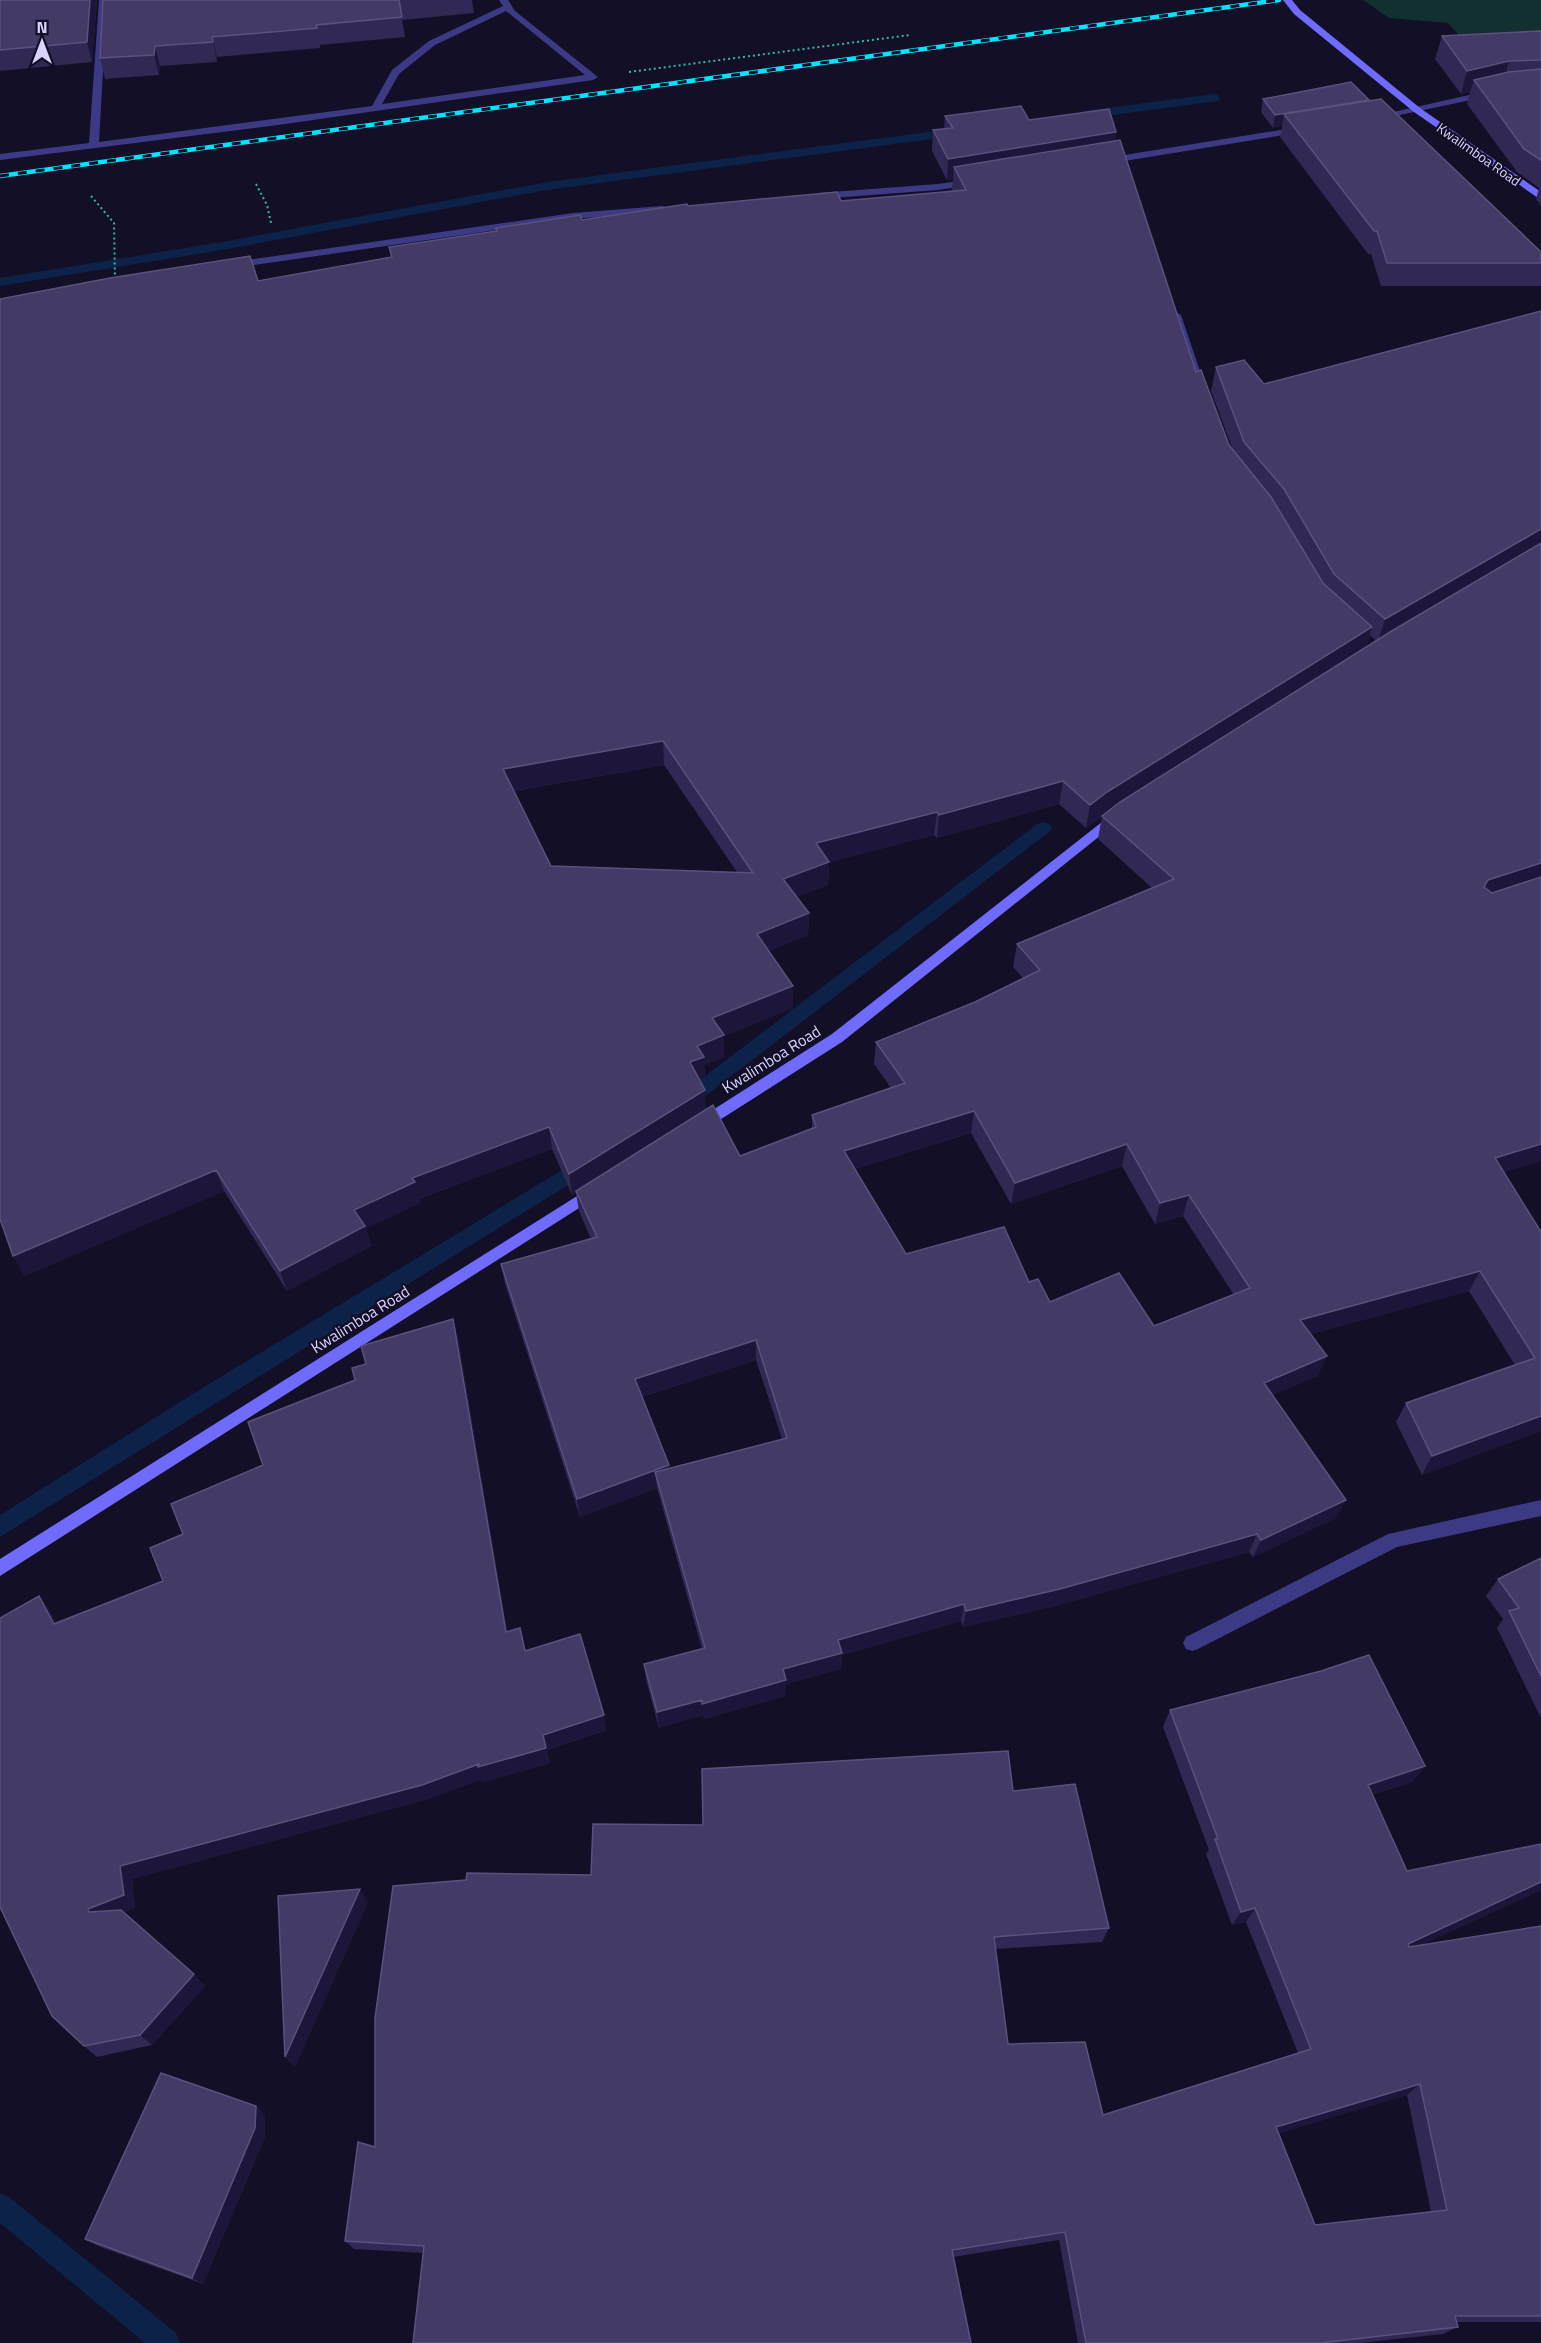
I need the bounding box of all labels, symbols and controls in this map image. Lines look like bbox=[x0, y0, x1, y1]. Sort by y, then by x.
north arrow bbox=[12, 12, 72, 72]
text: N bbox=[36, 15, 48, 39]
street label: Kwalimboa Road bbox=[1433, 117, 1525, 191]
street label: Kwalimboa Road bbox=[717, 1019, 825, 1099]
street label: Kwalimboa Road bbox=[306, 1279, 414, 1359]

